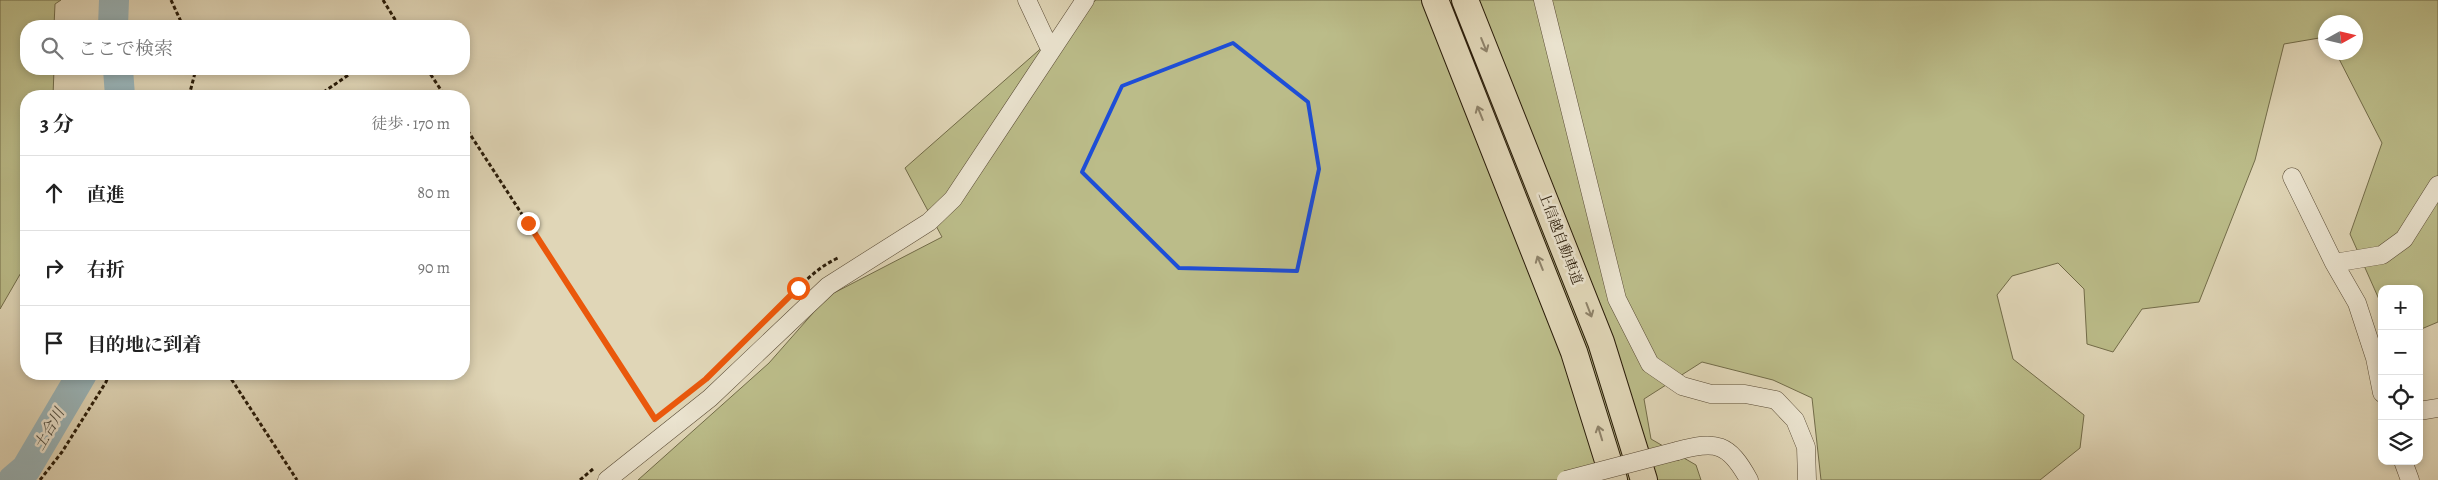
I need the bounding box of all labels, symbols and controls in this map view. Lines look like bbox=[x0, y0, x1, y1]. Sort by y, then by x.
north arrow bbox=[2318, 15, 2363, 60]
search box bbox=[20, 20, 470, 75]
icon: search bbox=[38, 34, 66, 62]
text: ここで検索 bbox=[78, 36, 173, 62]
one-way arrow bbox=[1479, 37, 1489, 52]
one-way arrow bbox=[1475, 106, 1484, 121]
text: 3 分 bbox=[40, 110, 74, 138]
text: 徒歩 · 170 m bbox=[371, 113, 450, 135]
icon: ahead bbox=[40, 179, 68, 207]
text: 直進 bbox=[87, 182, 125, 208]
text: 80 m bbox=[417, 182, 450, 204]
street label: 上信越自動車道 bbox=[1534, 189, 1587, 287]
route end bbox=[517, 212, 540, 235]
icon: right bbox=[40, 254, 68, 282]
one-way arrow bbox=[1535, 256, 1544, 271]
text: 右折 bbox=[87, 257, 125, 283]
text: 90 m bbox=[418, 257, 450, 279]
route start bbox=[787, 277, 810, 300]
map controls bbox=[2378, 285, 2423, 465]
button: + bbox=[2378, 285, 2423, 330]
one-way arrow bbox=[1585, 302, 1594, 317]
icon: arrive bbox=[40, 329, 68, 357]
button: − bbox=[2378, 330, 2423, 375]
text: 目的地に到着 bbox=[87, 332, 201, 358]
button: locate bbox=[2378, 375, 2423, 420]
water label: 土合川 bbox=[29, 403, 70, 453]
button: layers bbox=[2378, 420, 2423, 465]
one-way arrow bbox=[1594, 426, 1604, 442]

